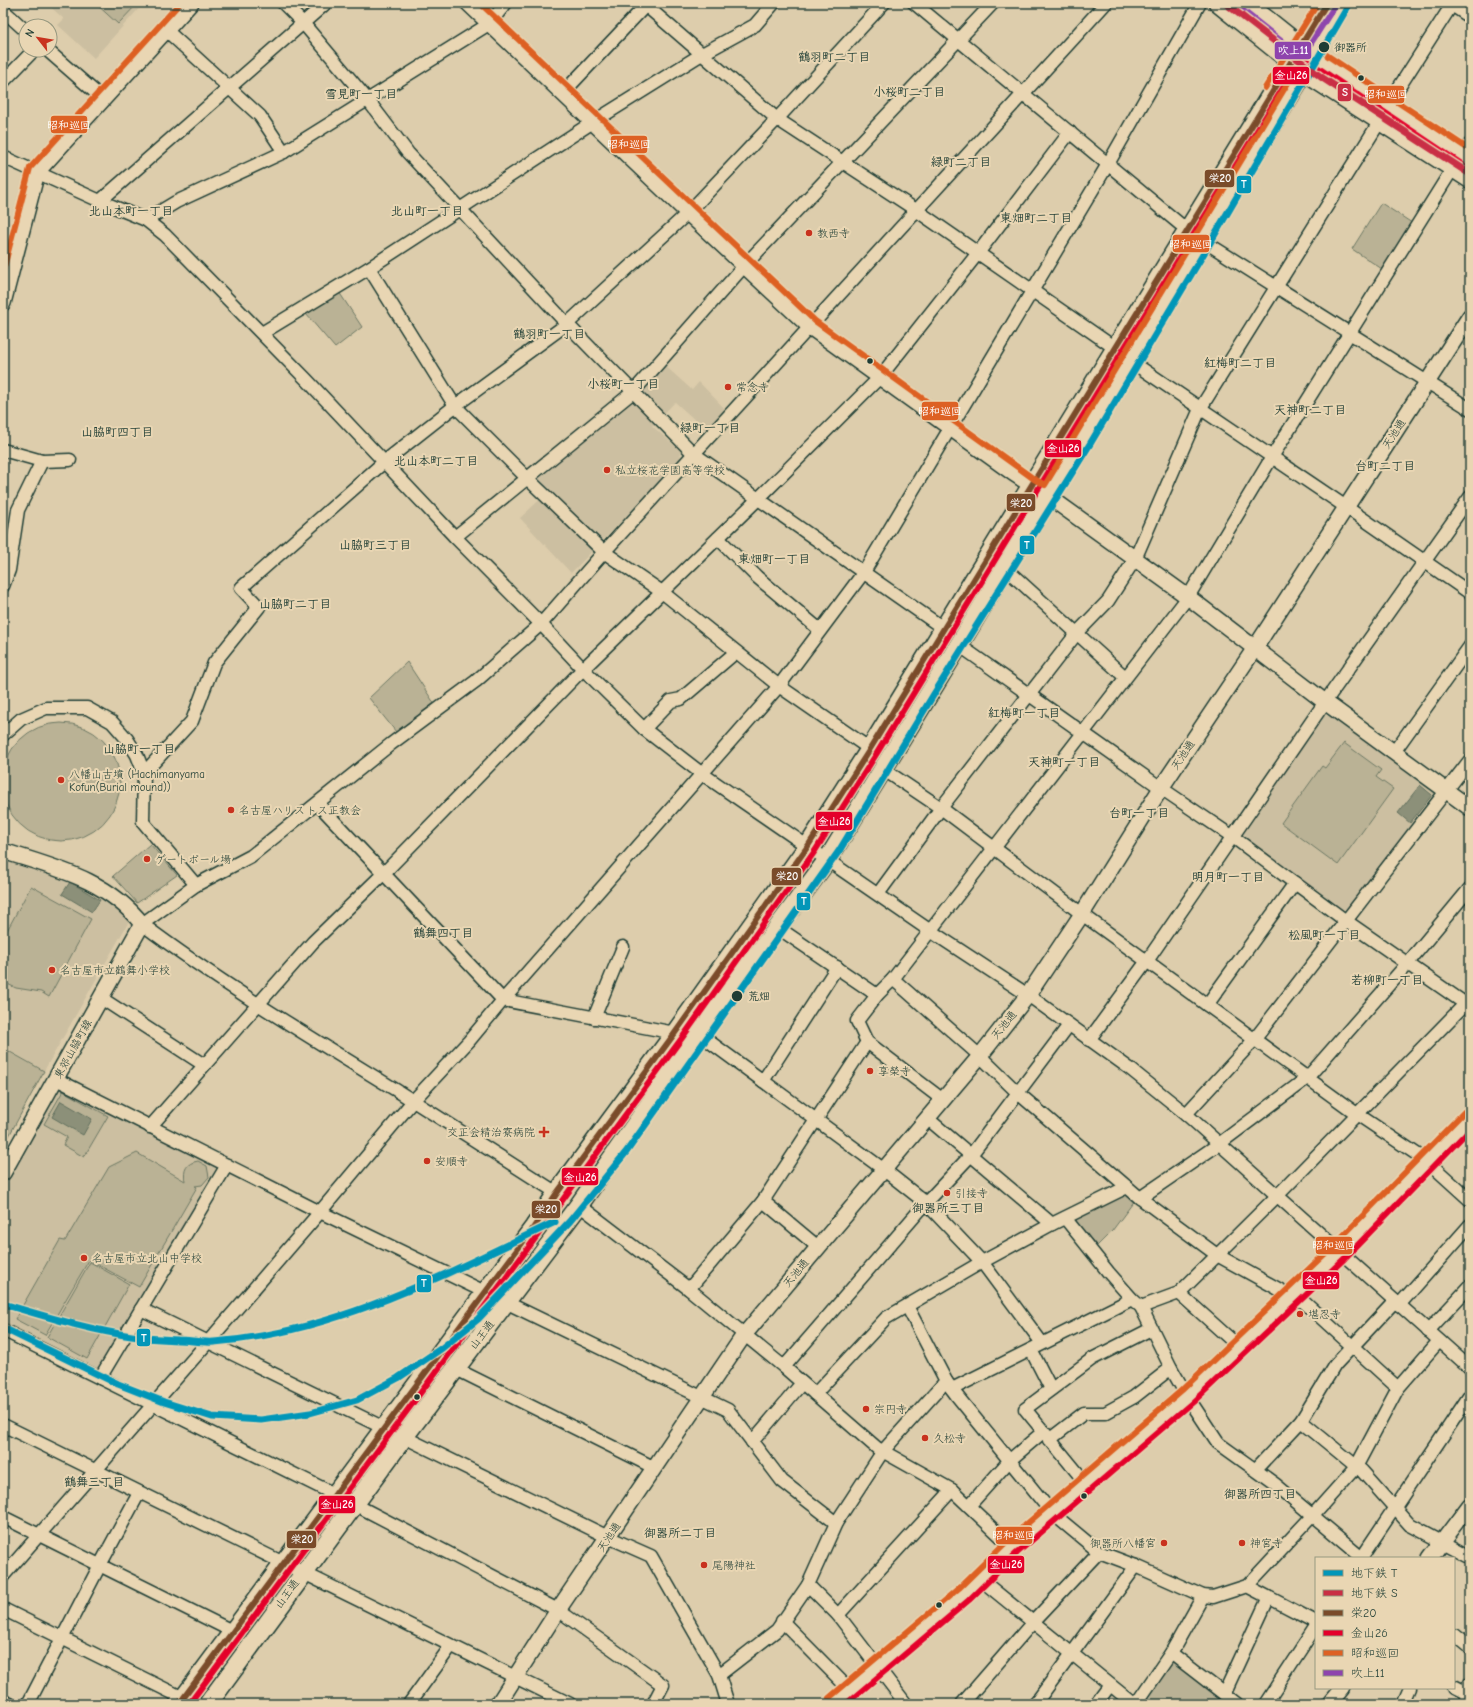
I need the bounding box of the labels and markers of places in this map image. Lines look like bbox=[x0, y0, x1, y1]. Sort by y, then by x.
marker: 御器所 bbox=[1317, 40, 1331, 54]
place label: 御器所 bbox=[1334, 41, 1367, 54]
unlabelled marker bbox=[1356, 73, 1366, 83]
place label: 教西寺 bbox=[817, 227, 850, 240]
marker: 教西寺 bbox=[804, 228, 814, 238]
unlabelled marker bbox=[865, 356, 875, 366]
place label: 常念寺 bbox=[736, 381, 769, 394]
marker: 常念寺 bbox=[723, 382, 733, 392]
place label: 私立桜花学園高等学校 bbox=[615, 464, 725, 477]
marker: 私立桜花学園高等学校 bbox=[602, 465, 612, 475]
place label: 八幡山古墳 (Hachimanyama Kofun(Burial mound)) bbox=[69, 768, 205, 794]
marker: 八幡山古墳 (Hachimanyama Kofun(Burial mound)) bbox=[56, 775, 66, 785]
place label: 名古屋ハリストス正教会 bbox=[239, 804, 361, 817]
marker: 名古屋ハリストス正教会 bbox=[226, 805, 236, 815]
place label: ゲートボール場 bbox=[155, 853, 231, 866]
marker: ゲートボール場 bbox=[142, 854, 152, 864]
place label: 名古屋市立鶴舞小学校 bbox=[60, 964, 170, 977]
marker: 名古屋市立鶴舞小学校 bbox=[47, 965, 57, 975]
marker: 荒畑 bbox=[730, 989, 744, 1003]
place label: 荒畑 bbox=[748, 990, 770, 1003]
place label: 享榮寺 bbox=[878, 1065, 911, 1078]
marker: 享榮寺 bbox=[865, 1066, 875, 1076]
place label: 交正会精治寮病院 bbox=[447, 1126, 535, 1139]
marker: 交正会精治寮病院 bbox=[538, 1126, 550, 1138]
place label: 安順寺 bbox=[435, 1155, 468, 1168]
marker: 安順寺 bbox=[422, 1156, 432, 1166]
place label: 引接寺 bbox=[955, 1187, 988, 1200]
marker: 引接寺 bbox=[942, 1188, 952, 1198]
place label: 名古屋市立北山中学校 bbox=[92, 1252, 202, 1265]
marker: 名古屋市立北山中学校 bbox=[79, 1253, 89, 1263]
place label: 堪忍寺 bbox=[1308, 1308, 1341, 1321]
marker: 堪忍寺 bbox=[1295, 1309, 1305, 1319]
unlabelled marker bbox=[412, 1392, 422, 1402]
place label: 宗円寺 bbox=[874, 1403, 907, 1416]
marker: 宗円寺 bbox=[861, 1404, 871, 1414]
place label: 久松寺 bbox=[933, 1432, 966, 1445]
marker: 久松寺 bbox=[920, 1433, 930, 1443]
unlabelled marker bbox=[1079, 1491, 1089, 1501]
place label: 御器所八幡宮 bbox=[1090, 1537, 1156, 1550]
place label: 神宮寺 bbox=[1250, 1537, 1283, 1550]
marker: 御器所八幡宮 bbox=[1159, 1538, 1169, 1548]
marker: 神宮寺 bbox=[1237, 1538, 1247, 1548]
place label: 尾陽神社 bbox=[712, 1559, 756, 1572]
marker: 尾陽神社 bbox=[699, 1560, 709, 1570]
unlabelled marker bbox=[934, 1600, 944, 1610]

